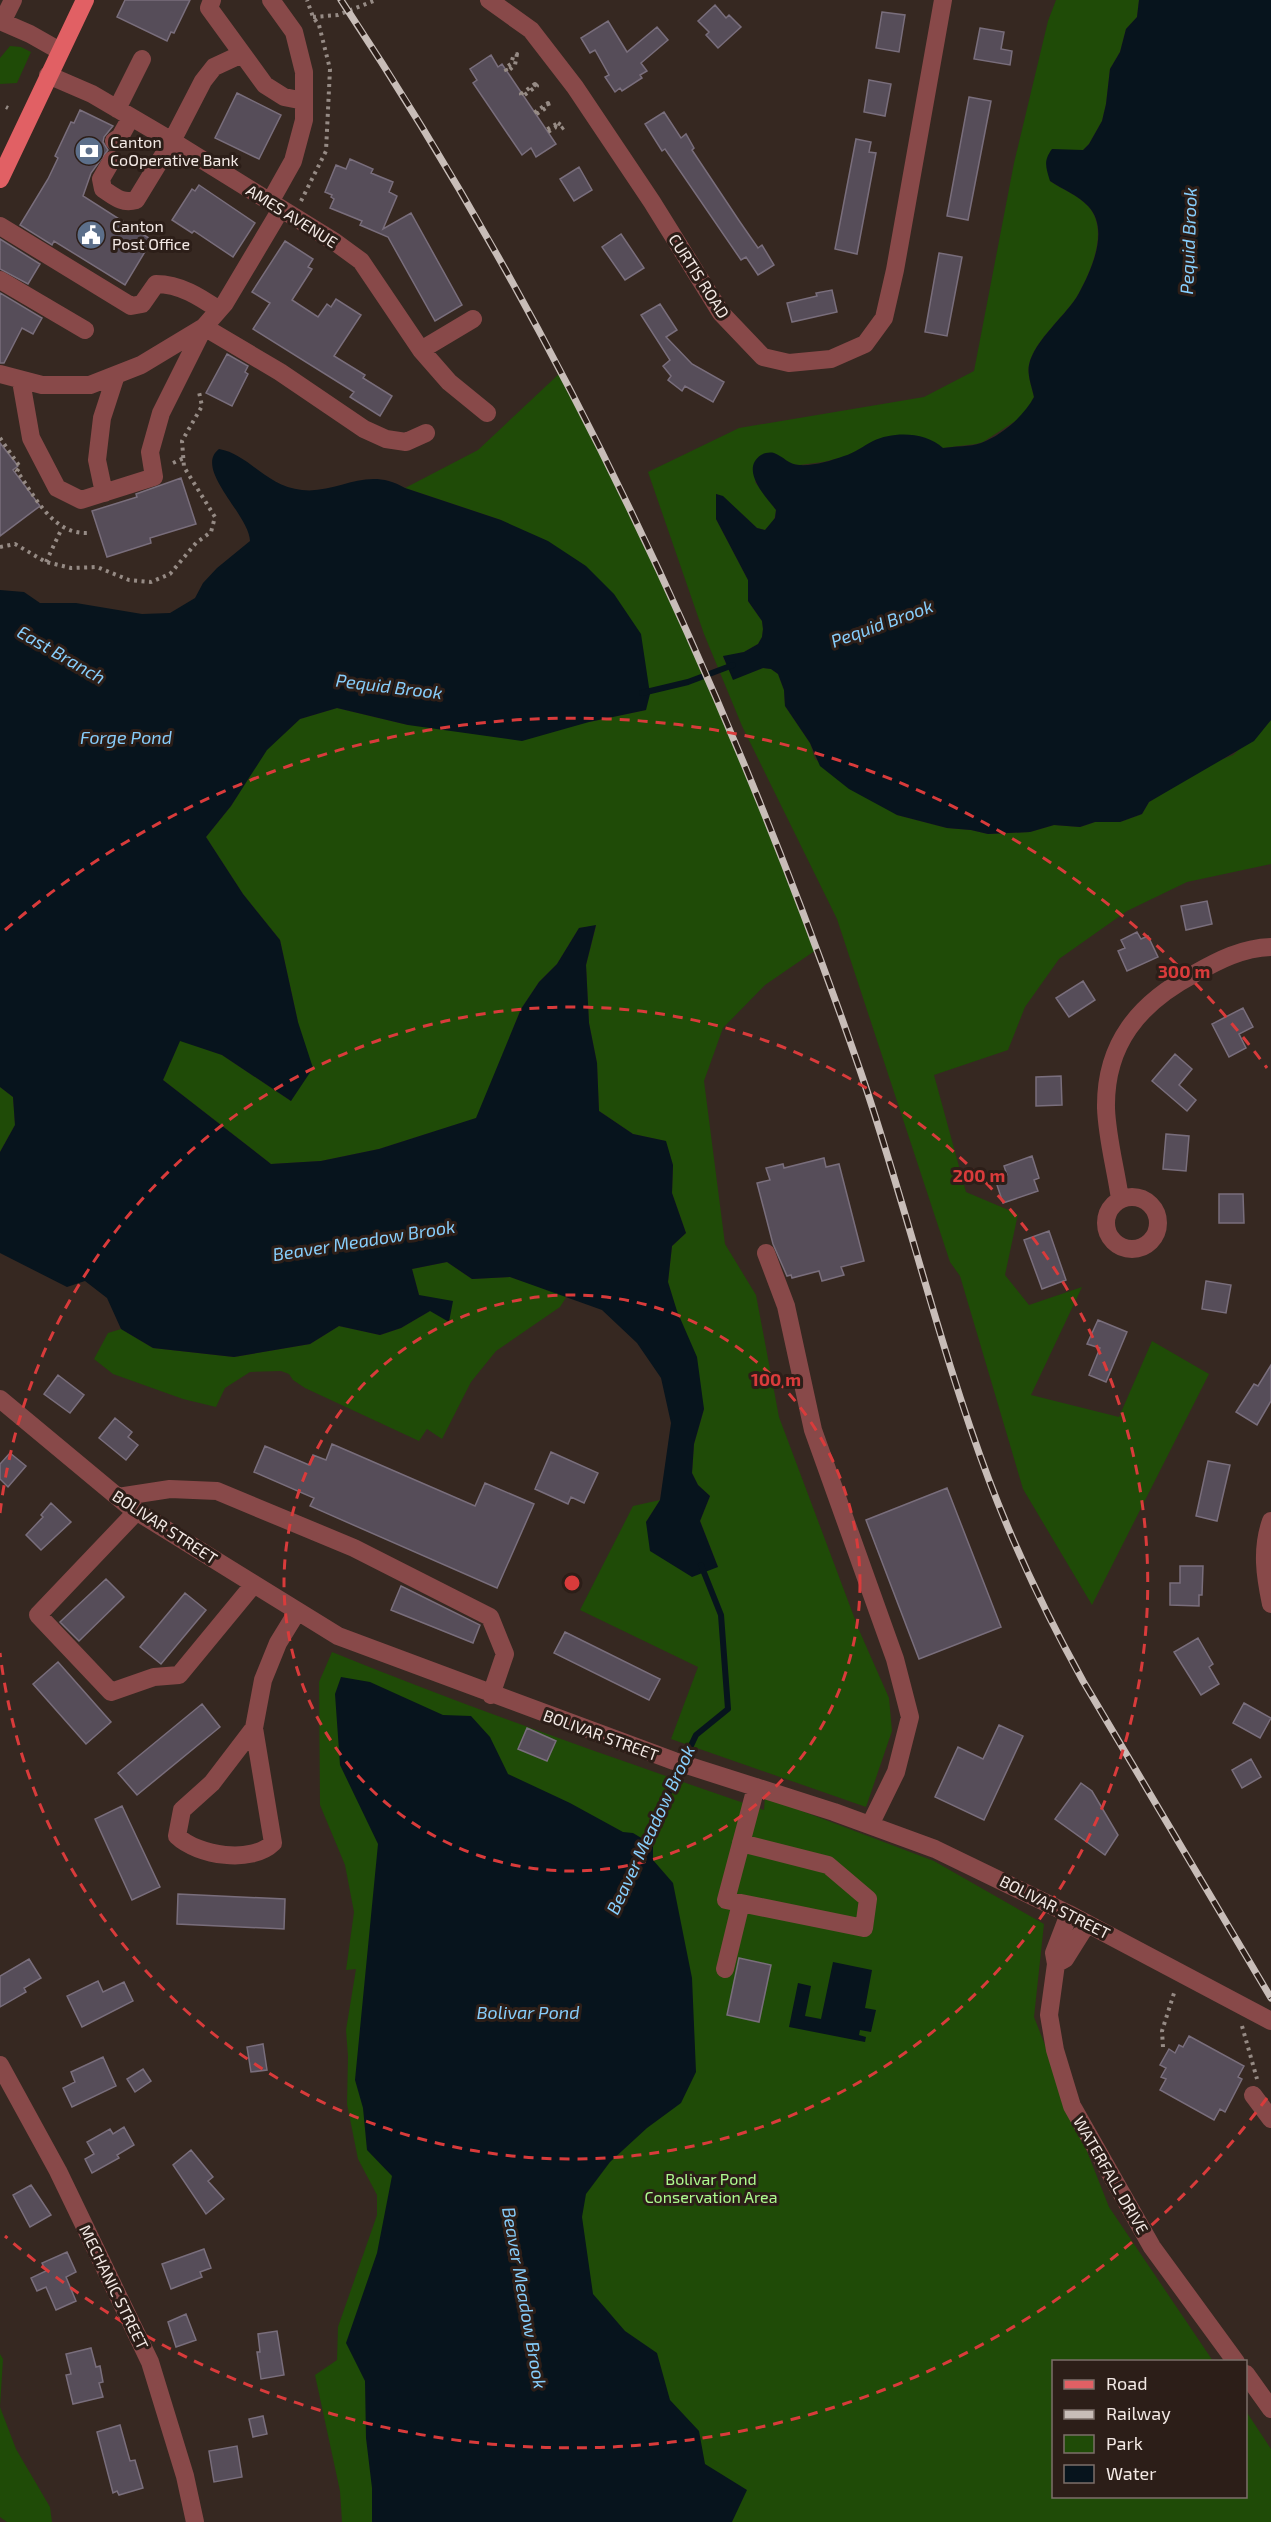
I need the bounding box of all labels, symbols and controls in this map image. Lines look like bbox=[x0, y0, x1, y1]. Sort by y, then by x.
place label: Canton CoOperative Bank bbox=[110, 132, 239, 169]
bank icon: Canton CoOperative Bank bbox=[73, 135, 105, 167]
street label: AMES AVENUE bbox=[243, 180, 341, 251]
water label: Pequid Brook bbox=[1175, 187, 1201, 295]
place label: Canton Post Office bbox=[112, 216, 190, 253]
public building icon: Canton Post Office bbox=[75, 219, 107, 251]
street label: CURTIS ROAD bbox=[665, 230, 734, 321]
water label: Pequid Brook bbox=[827, 594, 936, 652]
water label: East Branch bbox=[14, 620, 109, 688]
water label: Pequid Brook bbox=[335, 669, 444, 703]
water label: Forge Pond bbox=[80, 726, 172, 748]
text: 300 m bbox=[1158, 960, 1210, 982]
text: 200 m bbox=[953, 1164, 1005, 1186]
water label: Beaver Meadow Brook bbox=[271, 1215, 457, 1265]
text: 100 m bbox=[751, 1368, 801, 1390]
street label: BOLIVAR STREET bbox=[109, 1486, 221, 1568]
centre of rings bbox=[562, 1573, 582, 1593]
street label: BOLIVAR STREET bbox=[541, 1705, 661, 1764]
water label: Beaver Meadow Brook bbox=[601, 1741, 699, 1918]
street label: BOLIVAR STREET bbox=[997, 1871, 1113, 1942]
water label: Bolivar Pond bbox=[476, 2001, 580, 2023]
street label: WATERFALL DRIVE bbox=[1070, 2113, 1153, 2237]
park label: Bolivar Pond Conservation Area bbox=[645, 2169, 778, 2206]
water label: Beaver Meadow Brook bbox=[498, 2205, 552, 2391]
street label: MECHANIC STREET bbox=[76, 2221, 153, 2352]
legend bbox=[1052, 2360, 1247, 2498]
text: Road bbox=[1106, 2372, 1147, 2394]
text: Railway bbox=[1106, 2402, 1171, 2424]
text: Park bbox=[1106, 2432, 1143, 2454]
text: Water bbox=[1106, 2462, 1156, 2484]

